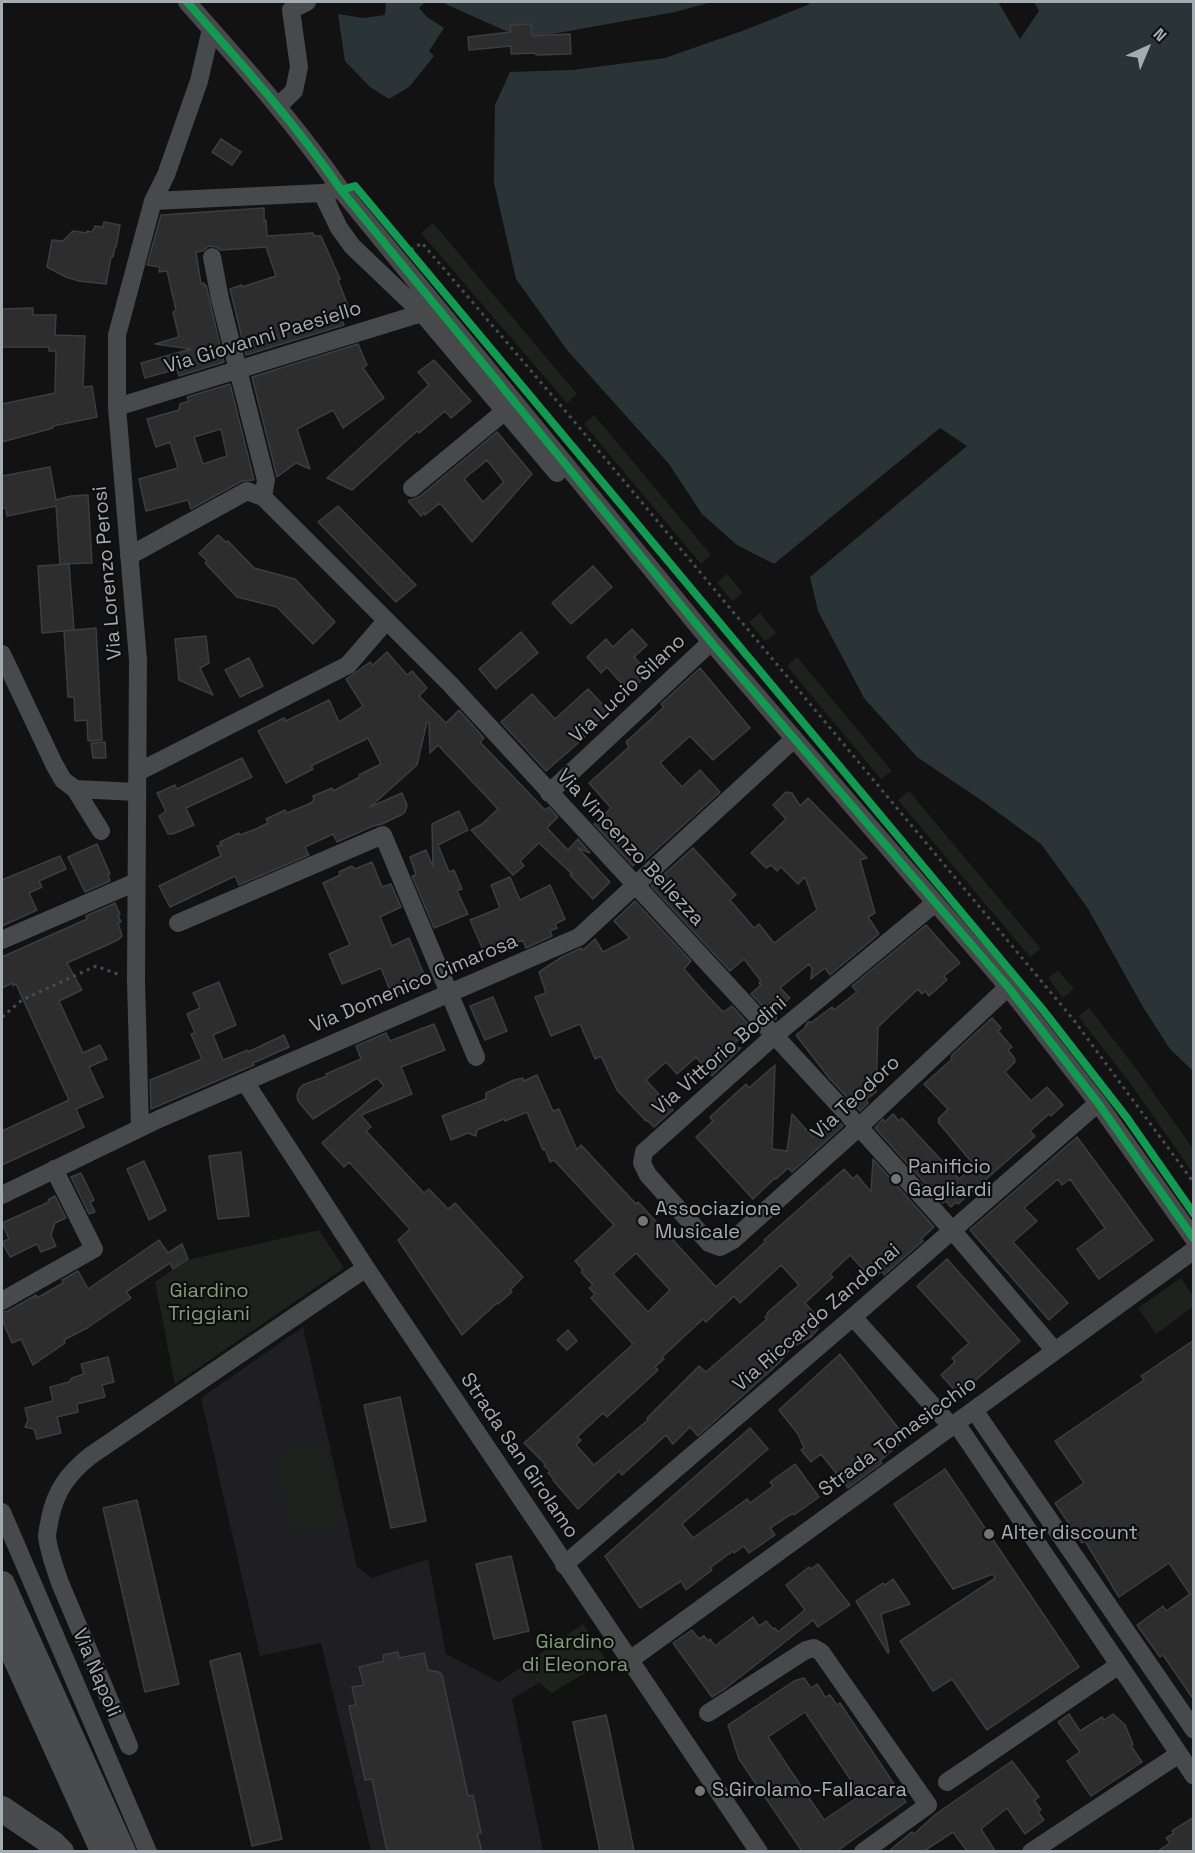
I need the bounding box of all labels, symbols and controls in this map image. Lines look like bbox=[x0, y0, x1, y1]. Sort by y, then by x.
north arrow bbox=[1117, 18, 1177, 78]
text: N bbox=[1149, 23, 1171, 46]
street label: Via Giovanni Paesiello bbox=[162, 297, 364, 379]
street label: Via Lorenzo Perosi bbox=[88, 485, 128, 661]
street label: Via Lucio Silano bbox=[565, 629, 691, 749]
street label: Via Vincenzo Bellezza bbox=[551, 765, 709, 931]
street label: Via Domenico Cimarosa bbox=[307, 929, 521, 1039]
street label: Via Vittorio Bodini bbox=[648, 991, 792, 1121]
street label: Via Teodoro bbox=[807, 1051, 905, 1145]
place label: Panificio Gagliardi bbox=[908, 1156, 992, 1203]
marker: Panificio Gagliardi bbox=[889, 1172, 903, 1186]
place label: Associazione Musicale bbox=[655, 1198, 781, 1245]
marker: Associazione Musicale bbox=[636, 1214, 650, 1228]
street label: Via Riccardo Zandonai bbox=[729, 1239, 905, 1397]
park label: Giardino Triggiani bbox=[168, 1280, 250, 1327]
street label: Strada San Girolamo bbox=[455, 1369, 583, 1543]
street label: Strada Tomasicchio bbox=[814, 1372, 982, 1502]
place label: Alter discount bbox=[1001, 1522, 1138, 1546]
marker: Alter discount bbox=[982, 1527, 996, 1541]
street label: Via Napoli bbox=[67, 1625, 125, 1721]
park label: Giardino di Eleonora bbox=[522, 1631, 628, 1678]
place label: S.Girolamo-Fallacara bbox=[712, 1779, 907, 1803]
marker: S.Girolamo-Fallacara bbox=[693, 1784, 707, 1798]

